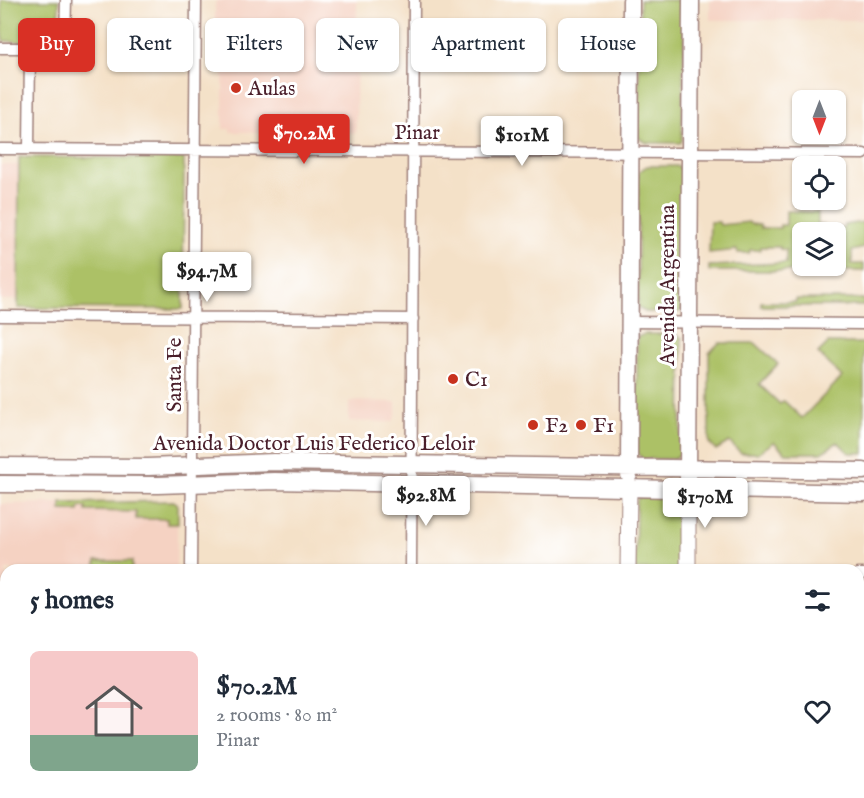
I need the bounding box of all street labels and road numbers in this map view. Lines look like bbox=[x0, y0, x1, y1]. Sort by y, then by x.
street label: Pinar bbox=[394, 120, 440, 147]
street label: Avenida Argentina bbox=[655, 203, 682, 367]
street label: Santa Fe bbox=[162, 337, 189, 412]
street label: Avenida Doctor Luis Federico Leloir bbox=[152, 431, 475, 458]

